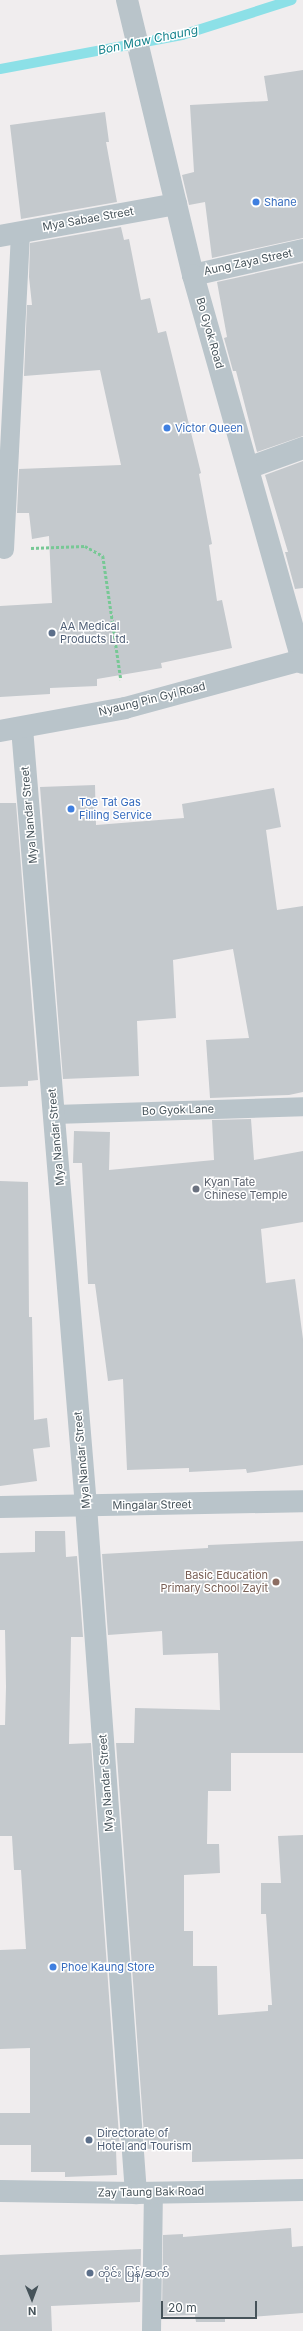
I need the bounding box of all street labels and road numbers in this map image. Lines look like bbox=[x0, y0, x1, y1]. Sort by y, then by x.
street label: Mya Sabae Street bbox=[41, 204, 135, 234]
street label: Aung Zaya Street bbox=[203, 246, 293, 278]
street label: Bo Gyok Road bbox=[194, 296, 226, 370]
street label: Nyaung Pin Gyi Road bbox=[97, 679, 207, 719]
street label: Mya Nandar Street bbox=[18, 766, 40, 864]
street label: Mya Nandar Street bbox=[45, 1088, 67, 1186]
street label: Bo Gyok Lane bbox=[142, 1102, 214, 1118]
street label: Mya Nandar Street bbox=[71, 1411, 93, 1509]
street label: Mingalar Street bbox=[112, 1498, 192, 1512]
street label: Mya Nandar Street bbox=[96, 1734, 116, 1832]
street label: Zay Taung Bak Road bbox=[98, 2184, 204, 2200]

